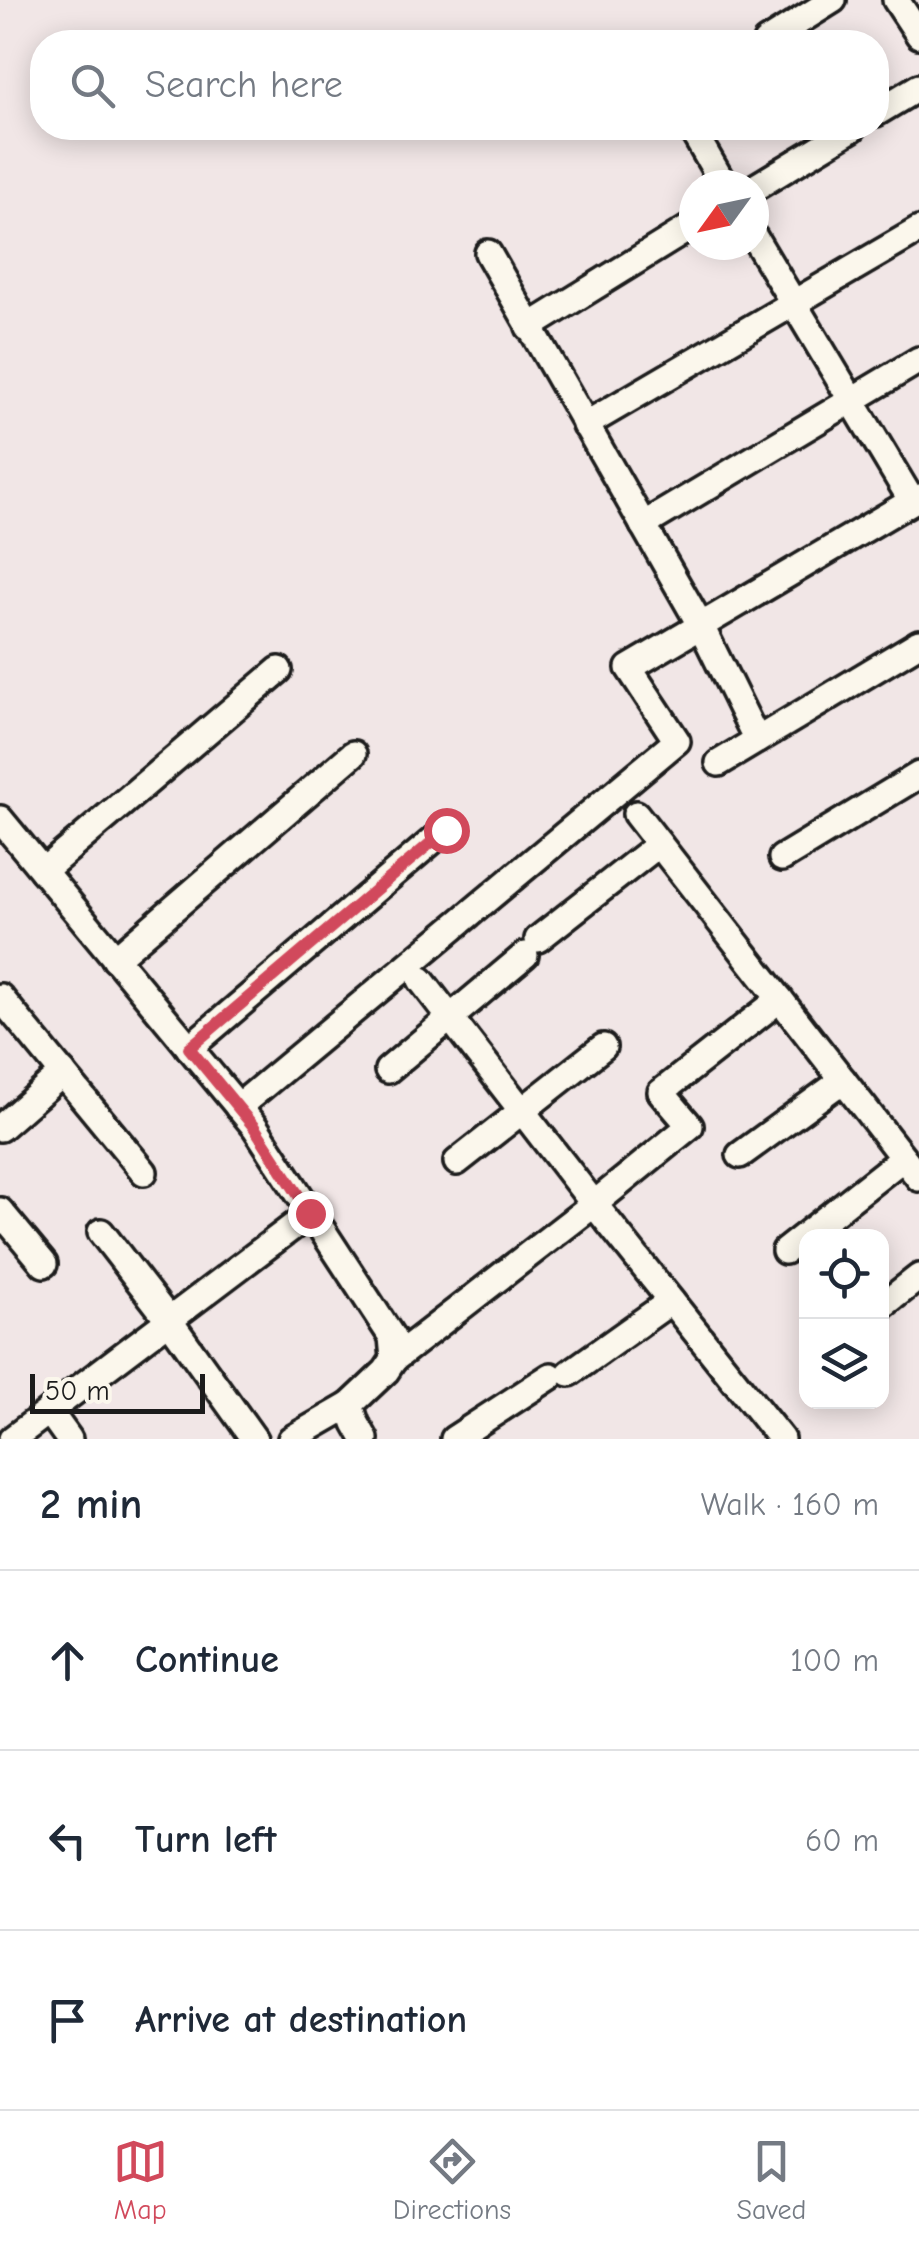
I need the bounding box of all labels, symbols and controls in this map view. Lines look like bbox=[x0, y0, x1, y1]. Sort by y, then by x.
search box bbox=[30, 30, 889, 140]
icon: search bbox=[65, 58, 120, 113]
text: Search here bbox=[145, 63, 343, 107]
north arrow bbox=[679, 170, 769, 260]
route start bbox=[424, 808, 470, 854]
route end bbox=[288, 1191, 334, 1237]
map controls bbox=[799, 1229, 889, 1409]
button: locate bbox=[799, 1229, 889, 1319]
button: layers bbox=[799, 1319, 889, 1409]
scale bar bbox=[30, 1369, 205, 1414]
text: 50 m bbox=[45, 1375, 110, 1407]
text: 2 min bbox=[40, 1480, 142, 1529]
text: Walk · 160 m bbox=[701, 1486, 879, 1523]
icon: ahead bbox=[40, 1633, 95, 1688]
text: Continue bbox=[135, 1638, 279, 1682]
text: 100 m bbox=[790, 1642, 879, 1679]
icon: left bbox=[40, 1813, 95, 1868]
text: Turn left bbox=[135, 1818, 276, 1862]
text: 60 m bbox=[805, 1822, 879, 1859]
icon: arrive bbox=[40, 1993, 95, 2048]
text: Arrive at destination bbox=[135, 1998, 467, 2042]
tab: Map bbox=[113, 2134, 168, 2226]
tab: Directions bbox=[393, 2134, 511, 2226]
tab: Saved bbox=[736, 2134, 806, 2226]

